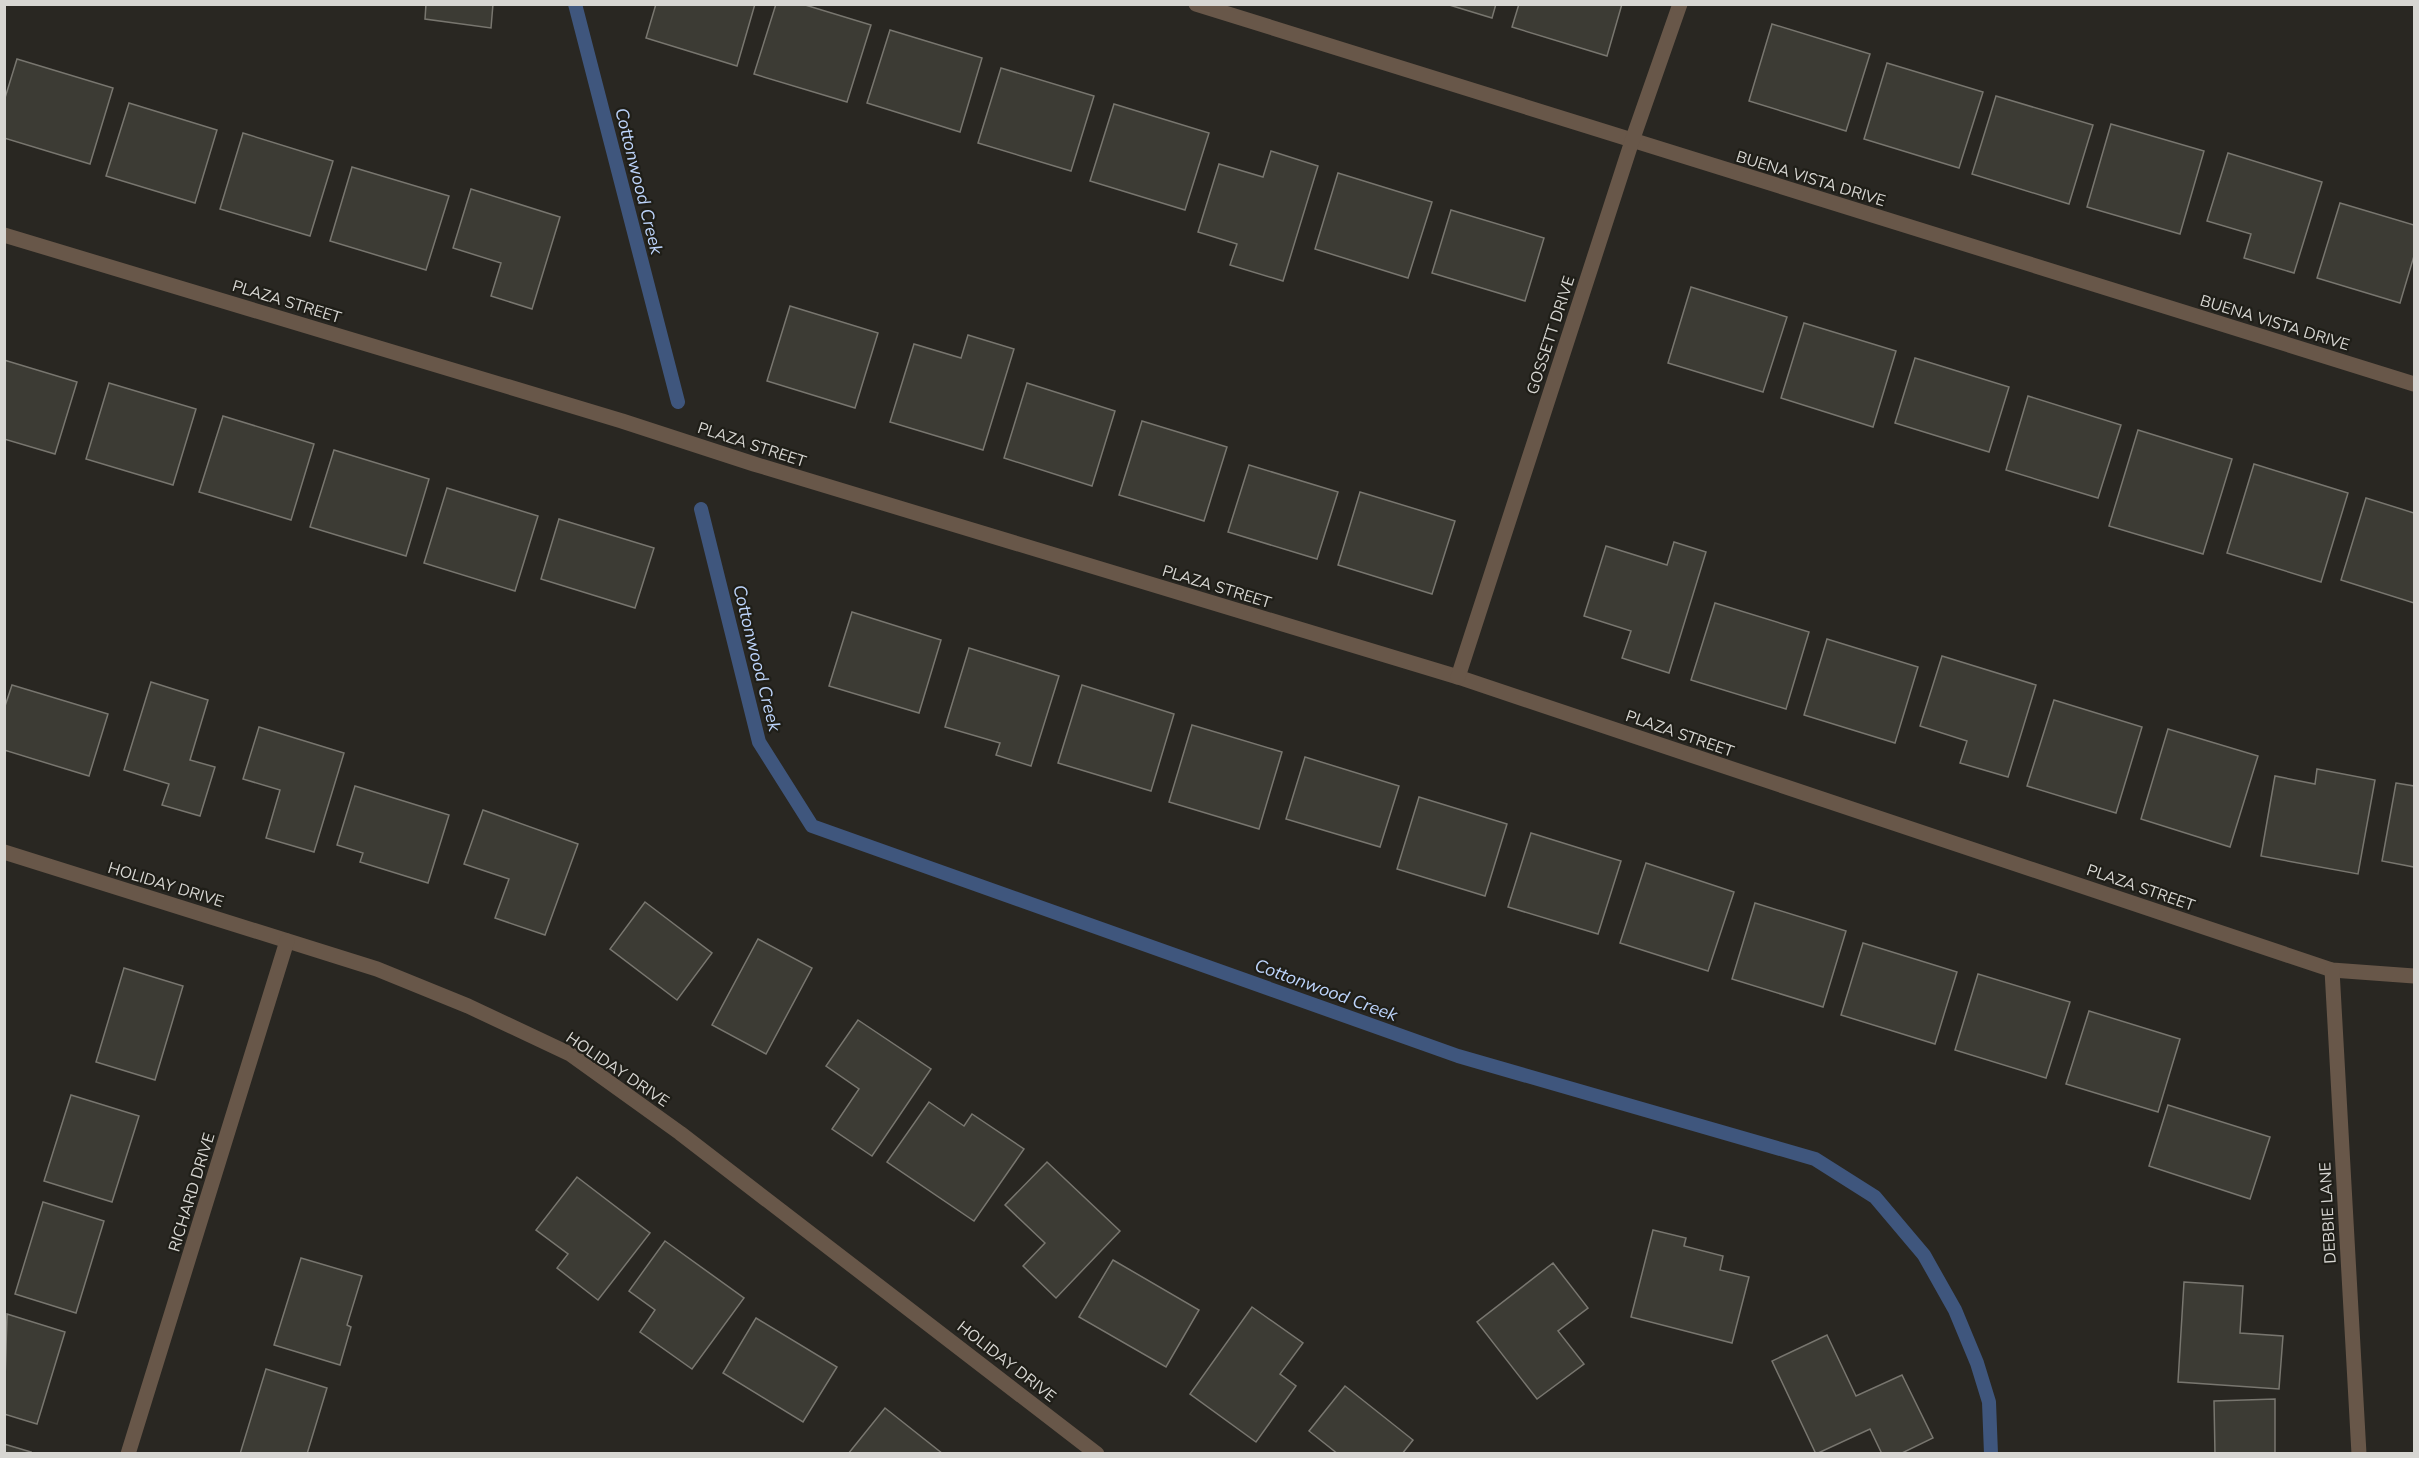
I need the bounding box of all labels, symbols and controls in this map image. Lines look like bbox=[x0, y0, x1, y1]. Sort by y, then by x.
water label: Cottonwood Creek bbox=[609, 105, 669, 258]
street label: BUENA VISTA DRIVE bbox=[1733, 146, 1888, 212]
street label: GOSSETT DRIVE bbox=[1521, 273, 1580, 397]
street label: PLAZA STREET bbox=[229, 275, 344, 329]
street label: BUENA VISTA DRIVE bbox=[2197, 290, 2352, 356]
street label: PLAZA STREET bbox=[695, 417, 809, 473]
street label: PLAZA STREET bbox=[1159, 560, 1274, 614]
water label: Cottonwood Creek bbox=[727, 582, 787, 735]
street label: PLAZA STREET bbox=[1623, 705, 1737, 763]
street label: HOLIDAY DRIVE bbox=[105, 857, 226, 913]
street label: PLAZA STREET bbox=[2084, 859, 2198, 917]
water label: Cottonwood Creek bbox=[1251, 953, 1402, 1027]
street label: HOLIDAY DRIVE bbox=[561, 1027, 673, 1113]
street label: RICHARD DRIVE bbox=[163, 1130, 220, 1254]
street label: DEBBIE LANE bbox=[2314, 1162, 2342, 1264]
street label: HOLIDAY DRIVE bbox=[952, 1316, 1061, 1407]

